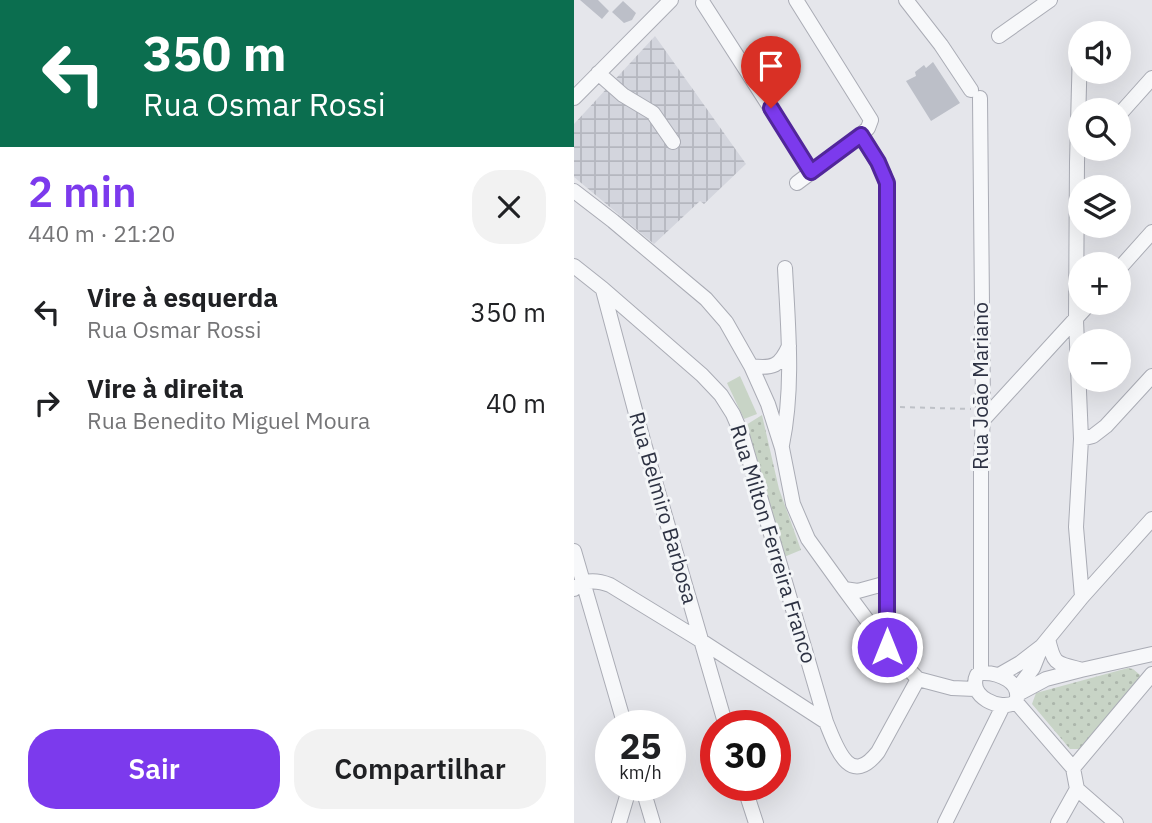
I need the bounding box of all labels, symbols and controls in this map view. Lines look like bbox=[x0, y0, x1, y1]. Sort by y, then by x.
text: 350 m bbox=[143, 21, 287, 84]
map controls bbox=[1068, 21, 1131, 392]
button: sound bbox=[1068, 21, 1131, 84]
icon: left bbox=[28, 28, 119, 119]
pin bbox=[741, 36, 801, 108]
icon: arrive bbox=[752, 47, 790, 85]
text: Rua Osmar Rossi bbox=[143, 83, 386, 125]
button: search bbox=[1068, 98, 1131, 161]
text: 2 min bbox=[28, 164, 137, 219]
button: close bbox=[472, 170, 546, 244]
button: layers bbox=[1068, 175, 1131, 238]
text: 440 m · 21:20 bbox=[28, 218, 175, 248]
button: + bbox=[1068, 252, 1131, 315]
text: Vire à esquerda bbox=[87, 280, 278, 314]
icon: left bbox=[28, 293, 66, 331]
text: 350 m bbox=[470, 295, 546, 329]
street label: Rua João Mariano bbox=[966, 302, 994, 470]
text: Rua Osmar Rossi bbox=[87, 314, 261, 344]
button: − bbox=[1068, 329, 1131, 392]
text: Vire à direita bbox=[87, 371, 244, 405]
icon: right bbox=[28, 384, 66, 422]
text: 40 m bbox=[486, 386, 546, 420]
text: Rua Benedito Miguel Moura bbox=[87, 405, 370, 435]
street label: Rua Belmiro Barbosa bbox=[623, 408, 705, 607]
street label: Rua Milton Ferreira Franco bbox=[724, 421, 824, 667]
position arrow bbox=[850, 610, 924, 684]
speed limit sign: 30 bbox=[700, 710, 791, 801]
text: 25 bbox=[619, 723, 662, 769]
button: Sair bbox=[28, 729, 280, 809]
button: Compartilhar bbox=[294, 729, 546, 809]
text: km/h bbox=[619, 761, 662, 784]

